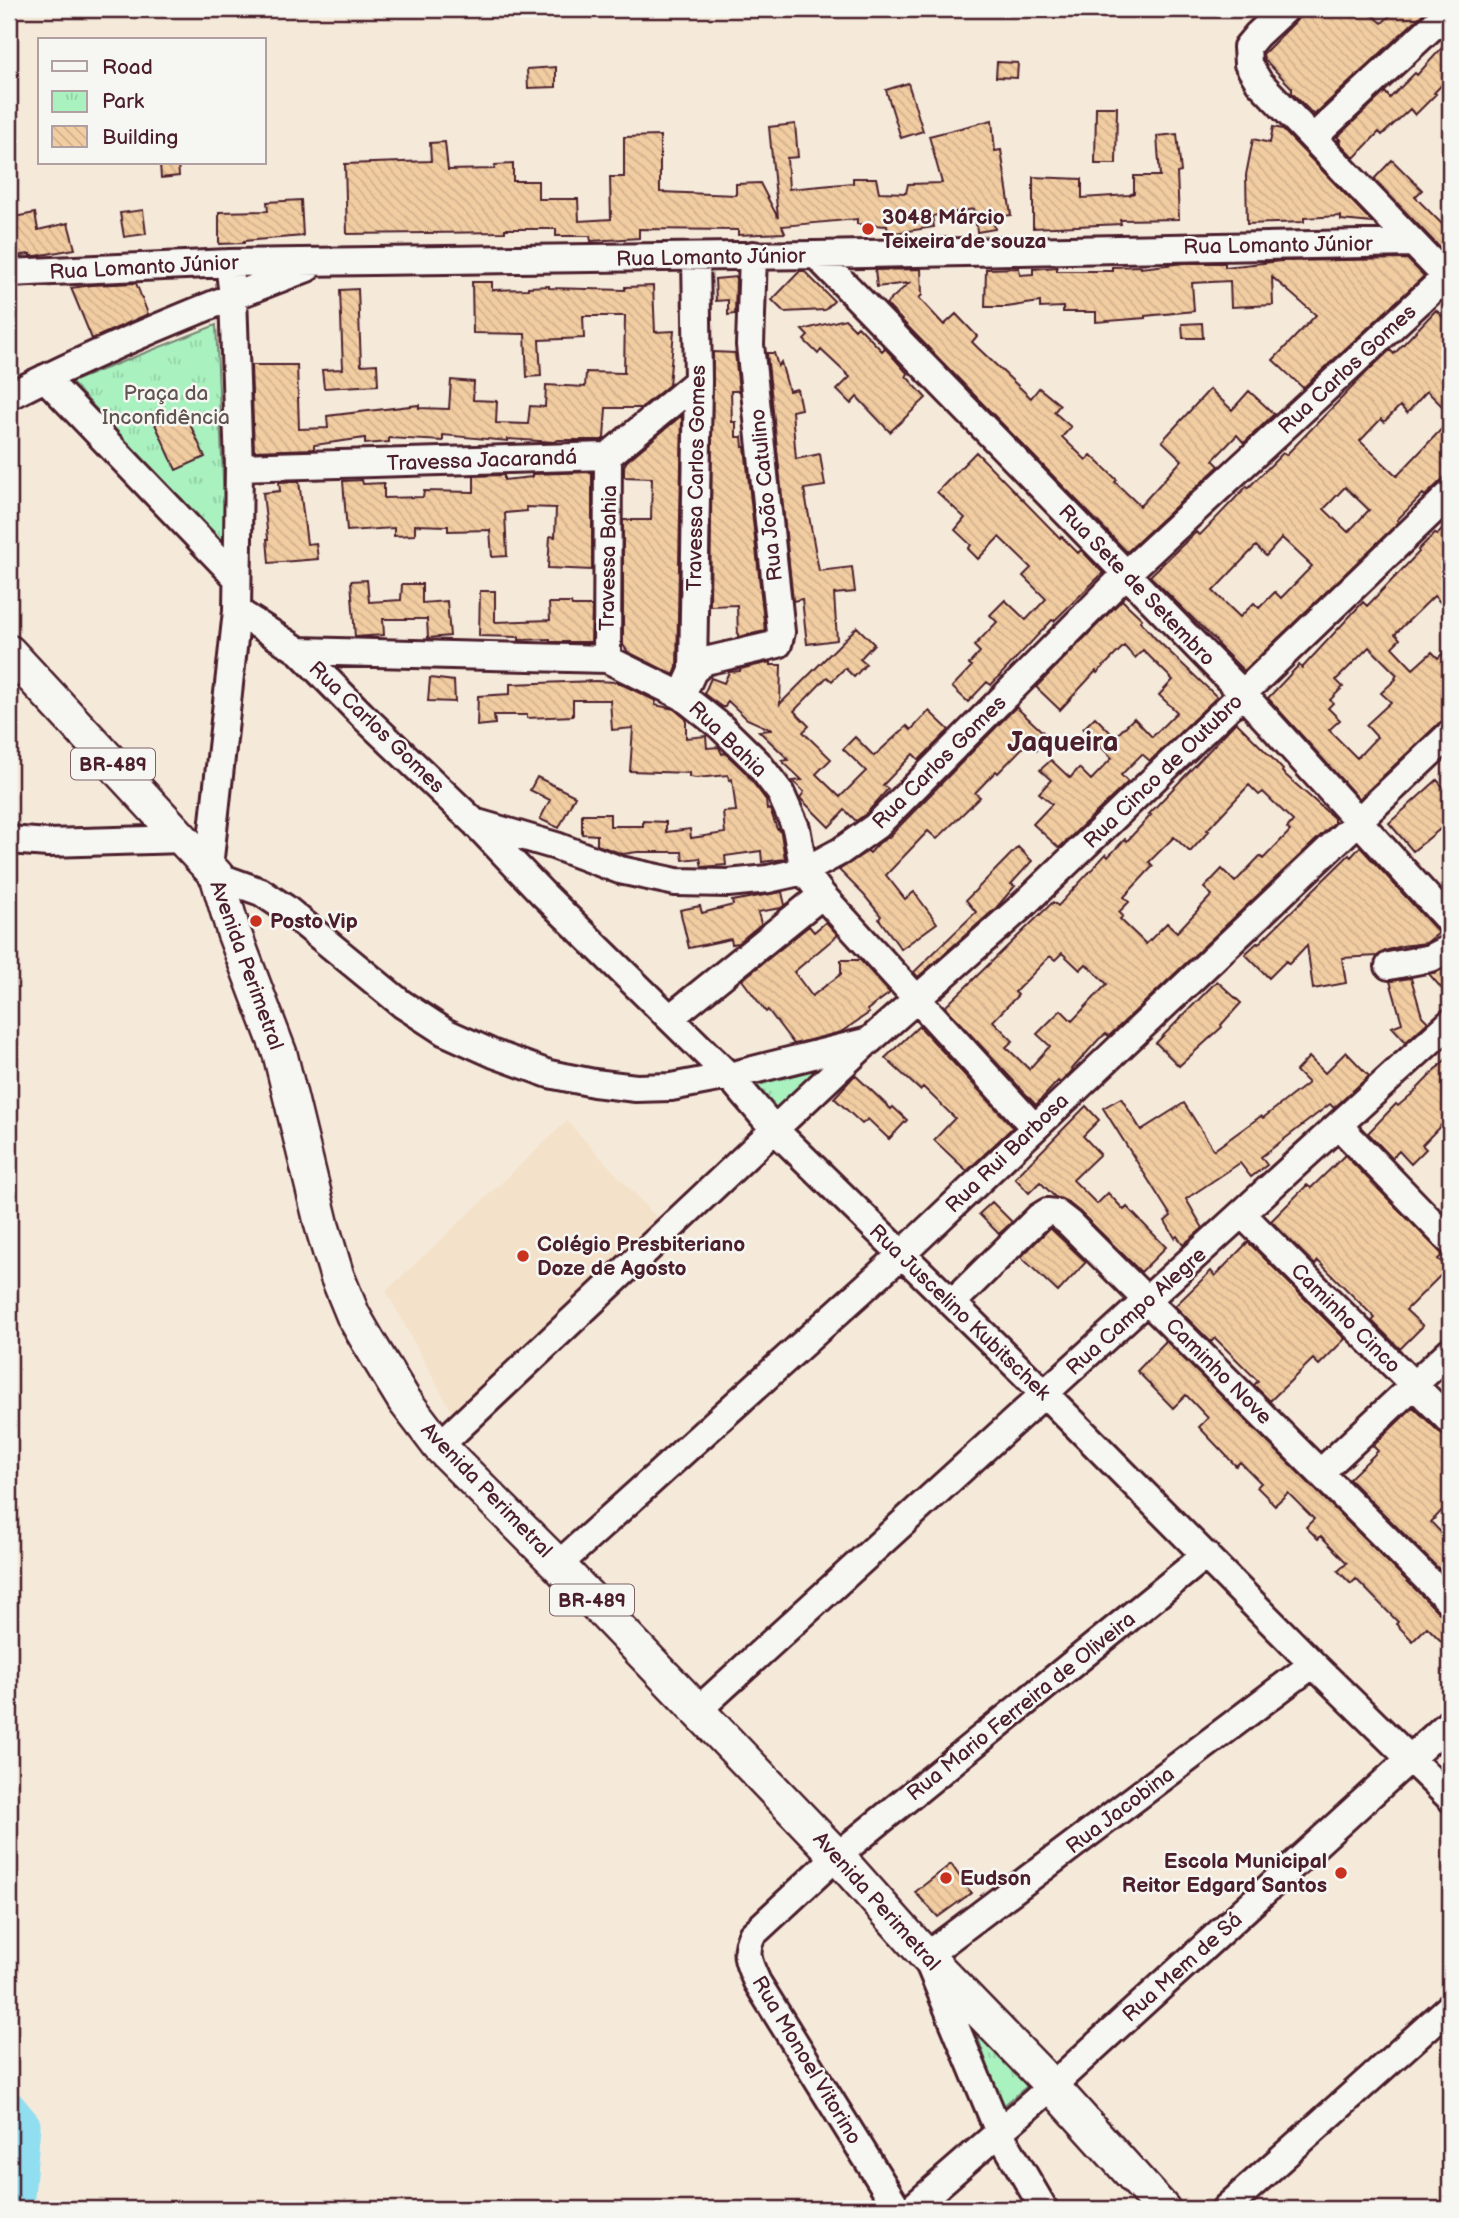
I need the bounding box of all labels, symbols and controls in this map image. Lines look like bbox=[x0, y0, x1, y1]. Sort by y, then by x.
legend bbox=[38, 38, 266, 164]
text: Road bbox=[102, 55, 153, 80]
text: Park bbox=[102, 89, 145, 114]
text: Building bbox=[102, 125, 178, 150]
place label: 3048 Márcio Teixeira de souza bbox=[882, 205, 1047, 254]
marker: 3048 Márcio Teixeira de souza bbox=[860, 221, 876, 237]
street label: Rua Lomanto Júnior bbox=[1183, 231, 1373, 260]
street label: Rua Lomanto Júnior bbox=[616, 243, 806, 272]
street label: Rua Lomanto Júnior bbox=[49, 250, 240, 285]
street label: Rua Carlos Gomes bbox=[1273, 299, 1421, 440]
street label: Travessa Carlos Gomes bbox=[682, 365, 711, 591]
park label: Praça da Inconfidência bbox=[102, 381, 230, 430]
street label: Rua João Catulino bbox=[745, 407, 788, 582]
street label: Travessa Jacarandá bbox=[386, 445, 578, 476]
street label: Travessa Bahia bbox=[595, 485, 622, 631]
street label: Rua Sete de Setembro bbox=[1053, 500, 1220, 671]
street label: Rua Carlos Gomes bbox=[304, 656, 450, 799]
street label: Rua Cinco de Outubro bbox=[1079, 689, 1248, 854]
street label: Rua Carlos Gomes bbox=[867, 690, 1011, 834]
street label: Rua Bahia bbox=[683, 696, 772, 783]
district label: Jaqueira bbox=[1007, 726, 1119, 759]
road number: BR-489 bbox=[71, 748, 155, 779]
street label: Avenida Perimetral bbox=[204, 877, 289, 1053]
place label: Posto Vip bbox=[270, 909, 358, 934]
marker: Posto Vip bbox=[248, 913, 264, 929]
street label: Rua Rui Barbosa bbox=[941, 1088, 1074, 1218]
street label: Rua Juscelino Kubitschek bbox=[864, 1219, 1056, 1406]
place label: Colégio Presbiteriano Doze de Agosto bbox=[537, 1232, 745, 1281]
street label: Rua Campo Alegre bbox=[1061, 1242, 1211, 1381]
marker: Colégio Presbiteriano Doze de Agosto bbox=[515, 1248, 531, 1264]
street label: Caminho Cinco bbox=[1286, 1258, 1406, 1378]
street label: Caminho Nove bbox=[1160, 1313, 1277, 1430]
street label: Avenida Perimetral bbox=[416, 1418, 558, 1563]
road number: BR-489 bbox=[550, 1584, 634, 1616]
street label: Rua Mario Ferreira de Oliveira bbox=[902, 1606, 1141, 1806]
street label: Rua Jacobina bbox=[1061, 1762, 1179, 1859]
street label: Avenida Perimetral bbox=[808, 1827, 946, 1976]
place label: Escola Municipal Reitor Edgard Santos bbox=[1122, 1849, 1327, 1898]
marker: Escola Municipal Reitor Edgard Santos bbox=[1333, 1865, 1349, 1881]
place label: Eudson bbox=[960, 1866, 1031, 1891]
marker: Eudson bbox=[938, 1870, 954, 1886]
street label: Rua Mem de Sá bbox=[1117, 1907, 1247, 2028]
street label: Rua Monoel Vitorino bbox=[746, 1971, 867, 2149]

